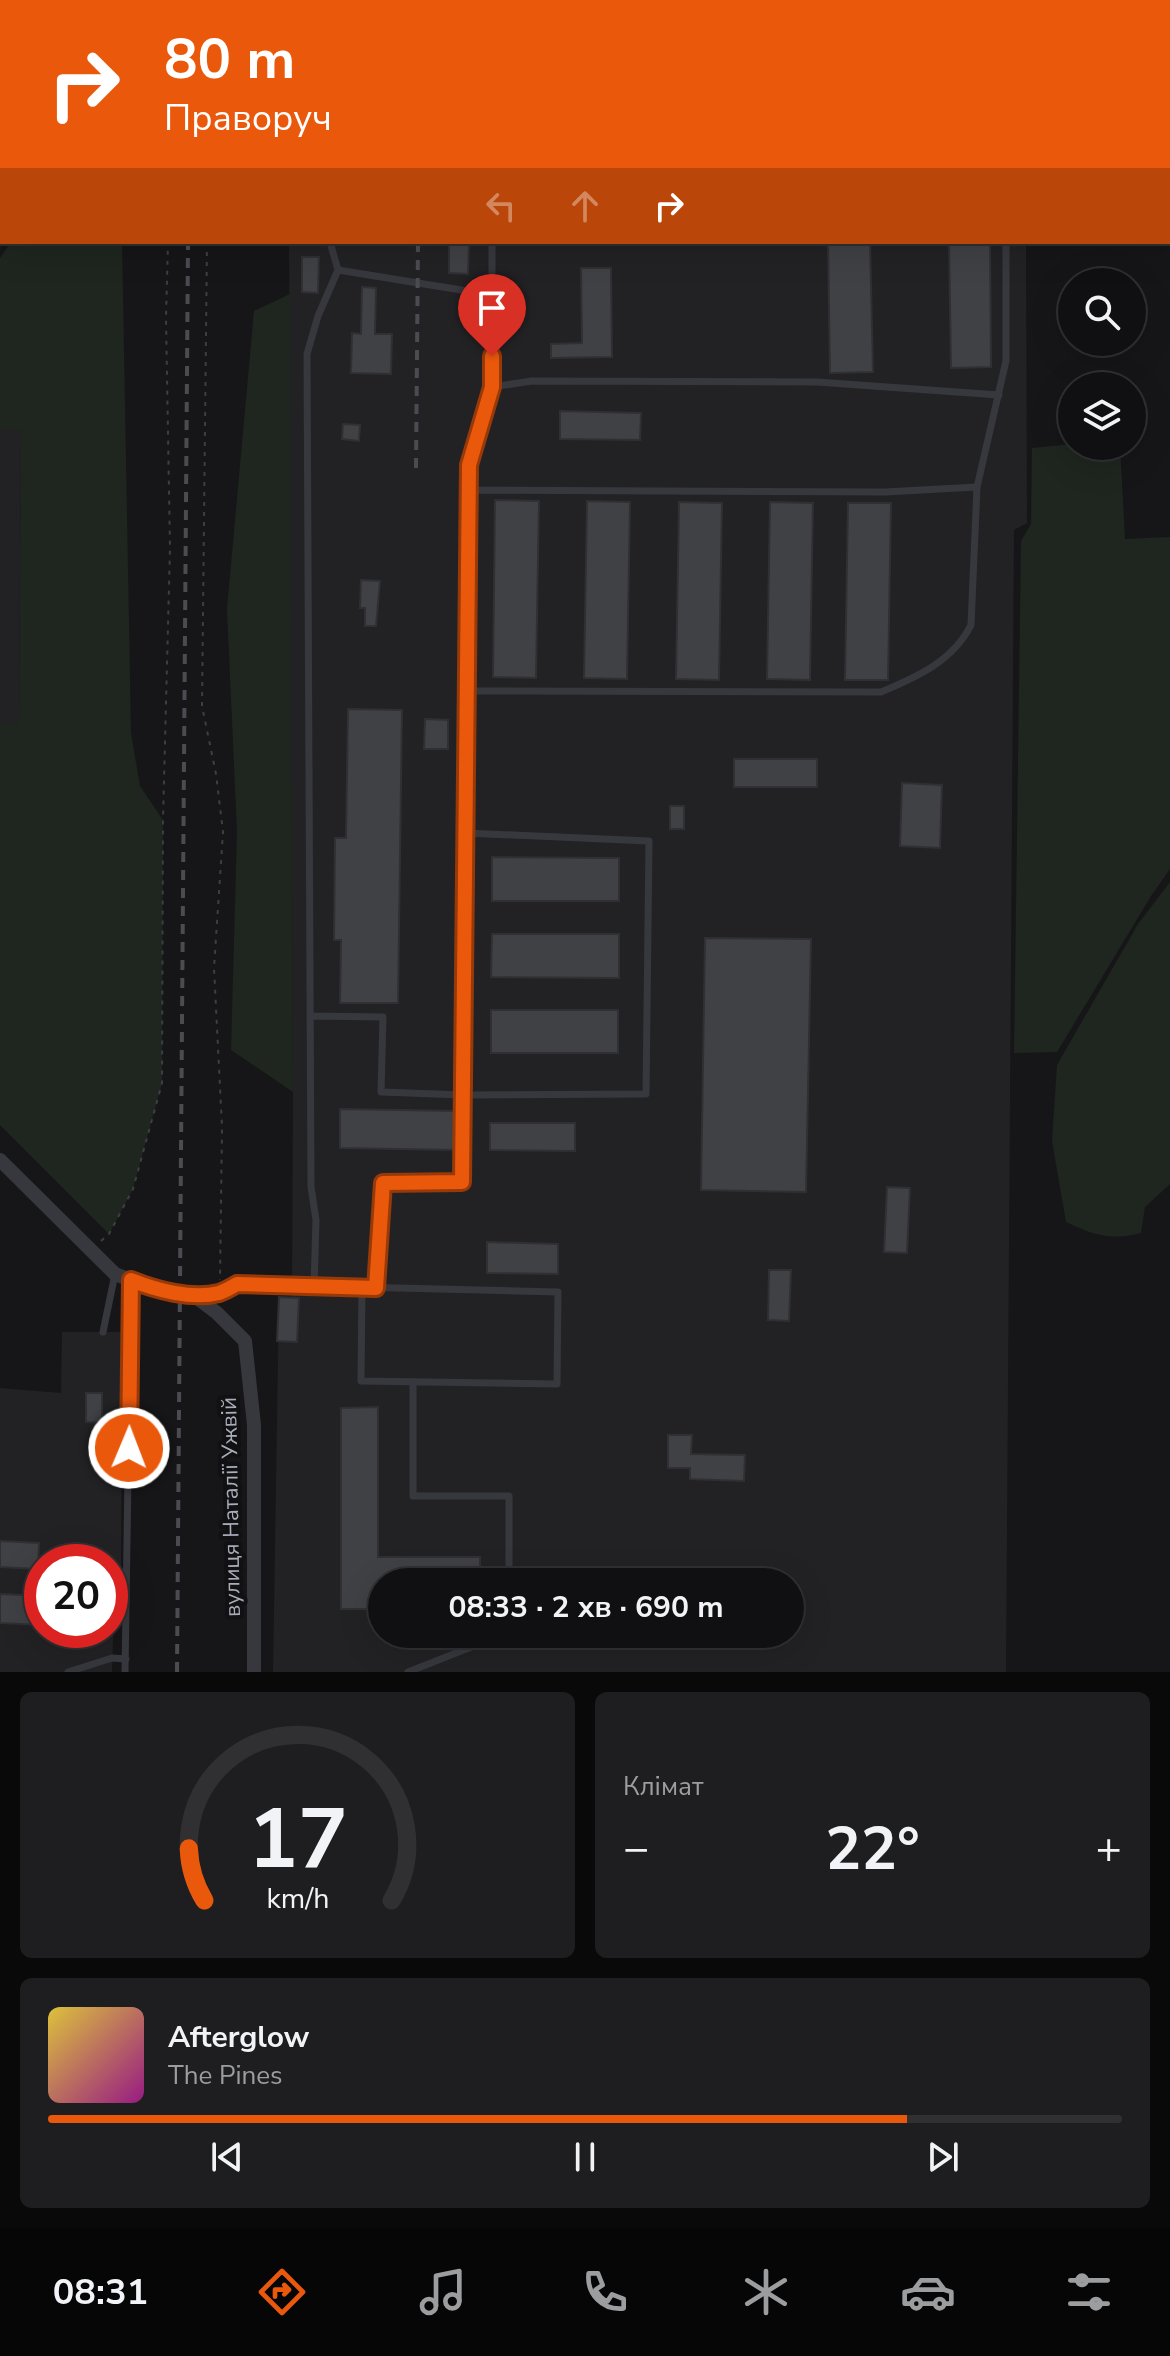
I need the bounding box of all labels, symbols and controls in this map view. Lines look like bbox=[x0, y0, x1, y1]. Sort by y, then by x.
text: 80 m bbox=[164, 21, 295, 98]
icon: right bbox=[32, 32, 136, 136]
text: Праворуч bbox=[164, 94, 332, 143]
icon: left bbox=[479, 184, 523, 228]
icon: ahead bbox=[563, 184, 607, 228]
icon: right bbox=[647, 184, 691, 228]
map controls bbox=[1058, 268, 1146, 460]
button: search bbox=[1058, 268, 1146, 356]
pin bbox=[458, 274, 526, 356]
icon: arrive bbox=[470, 286, 514, 330]
button: layers bbox=[1058, 372, 1146, 460]
street label: вулиця Наталії Ужвій bbox=[214, 1397, 248, 1617]
position arrow bbox=[87, 1406, 171, 1490]
speed limit sign: 20 bbox=[24, 1544, 128, 1648]
text: 08:33 · 2 хв · 690 m bbox=[448, 1587, 724, 1628]
text: Клімат bbox=[623, 1769, 704, 1804]
text: 17 bbox=[248, 1783, 347, 1896]
text: 22° bbox=[825, 1808, 920, 1890]
text: − bbox=[623, 1819, 649, 1879]
text: + bbox=[1096, 1819, 1122, 1879]
text: km/h bbox=[266, 1879, 329, 1918]
text: Afterglow bbox=[168, 2017, 309, 2058]
text: The Pines bbox=[168, 2058, 283, 2093]
icon: previous bbox=[205, 2135, 249, 2179]
icon: pause bbox=[563, 2135, 607, 2179]
icon: next bbox=[921, 2135, 965, 2179]
icon: directions bbox=[254, 2264, 310, 2320]
icon: music bbox=[415, 2264, 471, 2320]
icon: phone bbox=[577, 2264, 633, 2320]
icon: climate bbox=[738, 2264, 794, 2320]
icon: car bbox=[900, 2264, 956, 2320]
icon: filters bbox=[1061, 2264, 1117, 2320]
text: 08:31 bbox=[53, 2268, 148, 2317]

